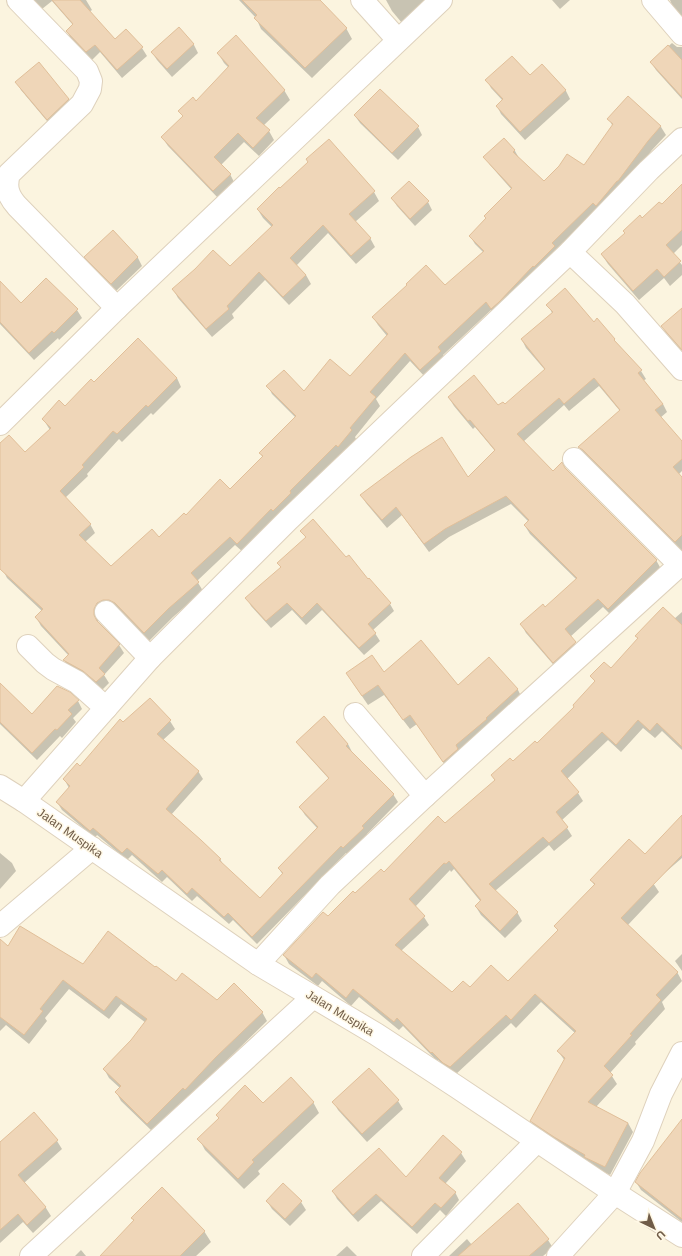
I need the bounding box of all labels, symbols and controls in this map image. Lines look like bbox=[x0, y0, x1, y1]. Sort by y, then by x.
street label: Jalan Muspika bbox=[35, 805, 106, 861]
street label: Jalan Muspika bbox=[304, 987, 377, 1039]
north arrow bbox=[634, 1208, 674, 1248]
text: U bbox=[654, 1228, 668, 1242]

